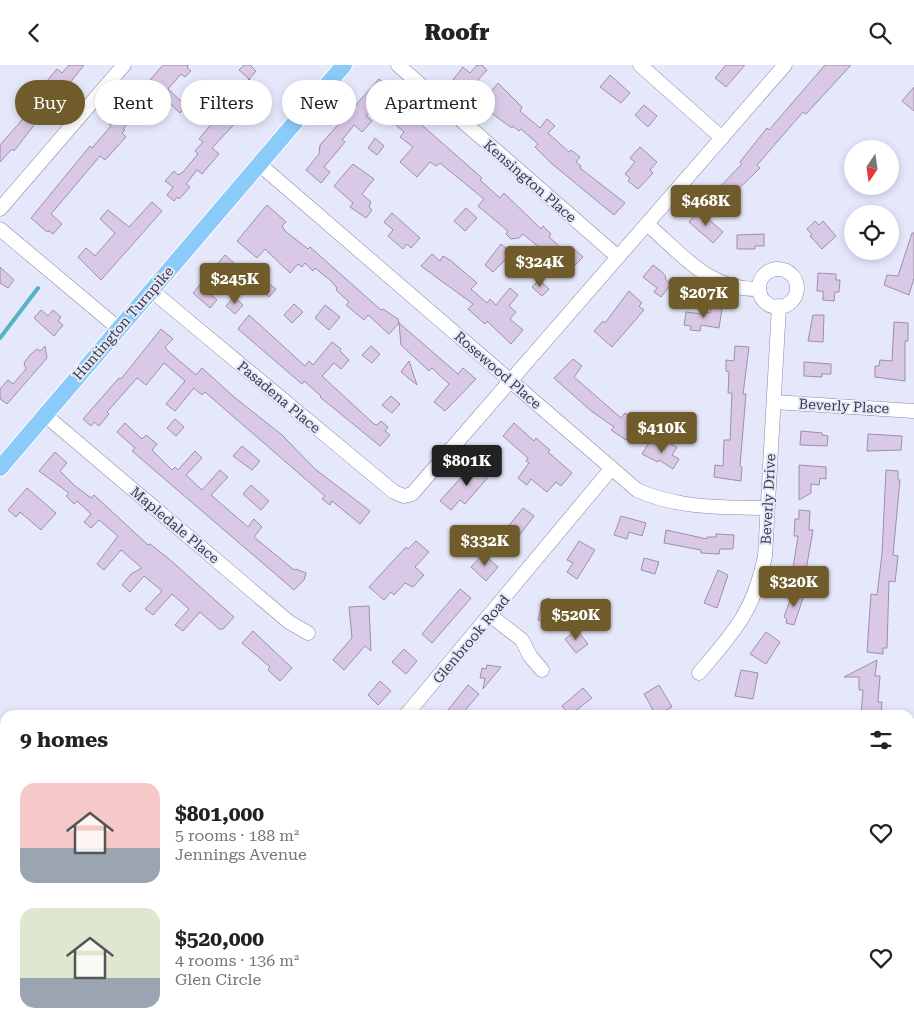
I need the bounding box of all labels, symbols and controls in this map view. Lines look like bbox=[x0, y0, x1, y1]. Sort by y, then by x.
icon: back bbox=[20, 19, 48, 47]
icon: search bbox=[866, 19, 894, 47]
text: Roofr bbox=[424, 20, 490, 45]
chip: Buy bbox=[15, 80, 85, 125]
chip: Rent bbox=[95, 80, 171, 125]
chip: Filters bbox=[181, 80, 272, 125]
chip: New bbox=[282, 80, 356, 125]
chip: Apartment bbox=[366, 80, 495, 125]
street label: Kensington Place bbox=[480, 136, 580, 226]
north arrow bbox=[844, 140, 899, 195]
map controls bbox=[844, 140, 899, 260]
pin: $468K bbox=[671, 185, 741, 227]
text: $468K bbox=[682, 191, 730, 210]
button: locate bbox=[844, 205, 899, 260]
pin: $324K bbox=[505, 245, 575, 288]
text: $324K bbox=[516, 252, 564, 271]
street label: Huntington Turnpike bbox=[69, 263, 177, 383]
pin: $245K bbox=[200, 263, 270, 305]
text: $245K bbox=[211, 269, 259, 288]
pin: $207K bbox=[669, 277, 739, 319]
text: $207K bbox=[680, 283, 728, 302]
street label: Rosewood Place bbox=[451, 328, 545, 412]
street label: Pasadena Place bbox=[234, 358, 324, 437]
street label: Beverly Place bbox=[798, 396, 890, 416]
pin: $410K bbox=[627, 411, 697, 454]
text: $410K bbox=[638, 418, 686, 437]
pin: $801K bbox=[432, 445, 502, 487]
text: $801K bbox=[443, 451, 491, 470]
street label: Beverly Drive bbox=[758, 453, 778, 545]
street label: Mapledale Place bbox=[128, 483, 223, 567]
pin: $332K bbox=[450, 525, 520, 567]
text: $332K bbox=[461, 531, 509, 550]
pin: $320K bbox=[759, 565, 829, 608]
text: $320K bbox=[770, 572, 818, 591]
street label: Glenbrook Road bbox=[429, 592, 513, 686]
pin: $520K bbox=[541, 599, 611, 641]
text: $520K bbox=[552, 605, 600, 624]
icon: filters bbox=[867, 726, 895, 754]
text: 9 homes bbox=[20, 728, 108, 752]
text: $801,000 bbox=[175, 802, 264, 826]
icon: home bbox=[60, 803, 120, 863]
icon: heart bbox=[867, 819, 895, 847]
text: 5 rooms · 188 m² bbox=[175, 826, 299, 845]
text: Jennings Avenue bbox=[175, 845, 307, 864]
text: $520,000 bbox=[175, 927, 264, 951]
icon: home bbox=[60, 928, 120, 988]
icon: heart bbox=[867, 944, 895, 972]
text: 4 rooms · 136 m² bbox=[175, 951, 299, 970]
text: Glen Circle bbox=[175, 970, 261, 989]

